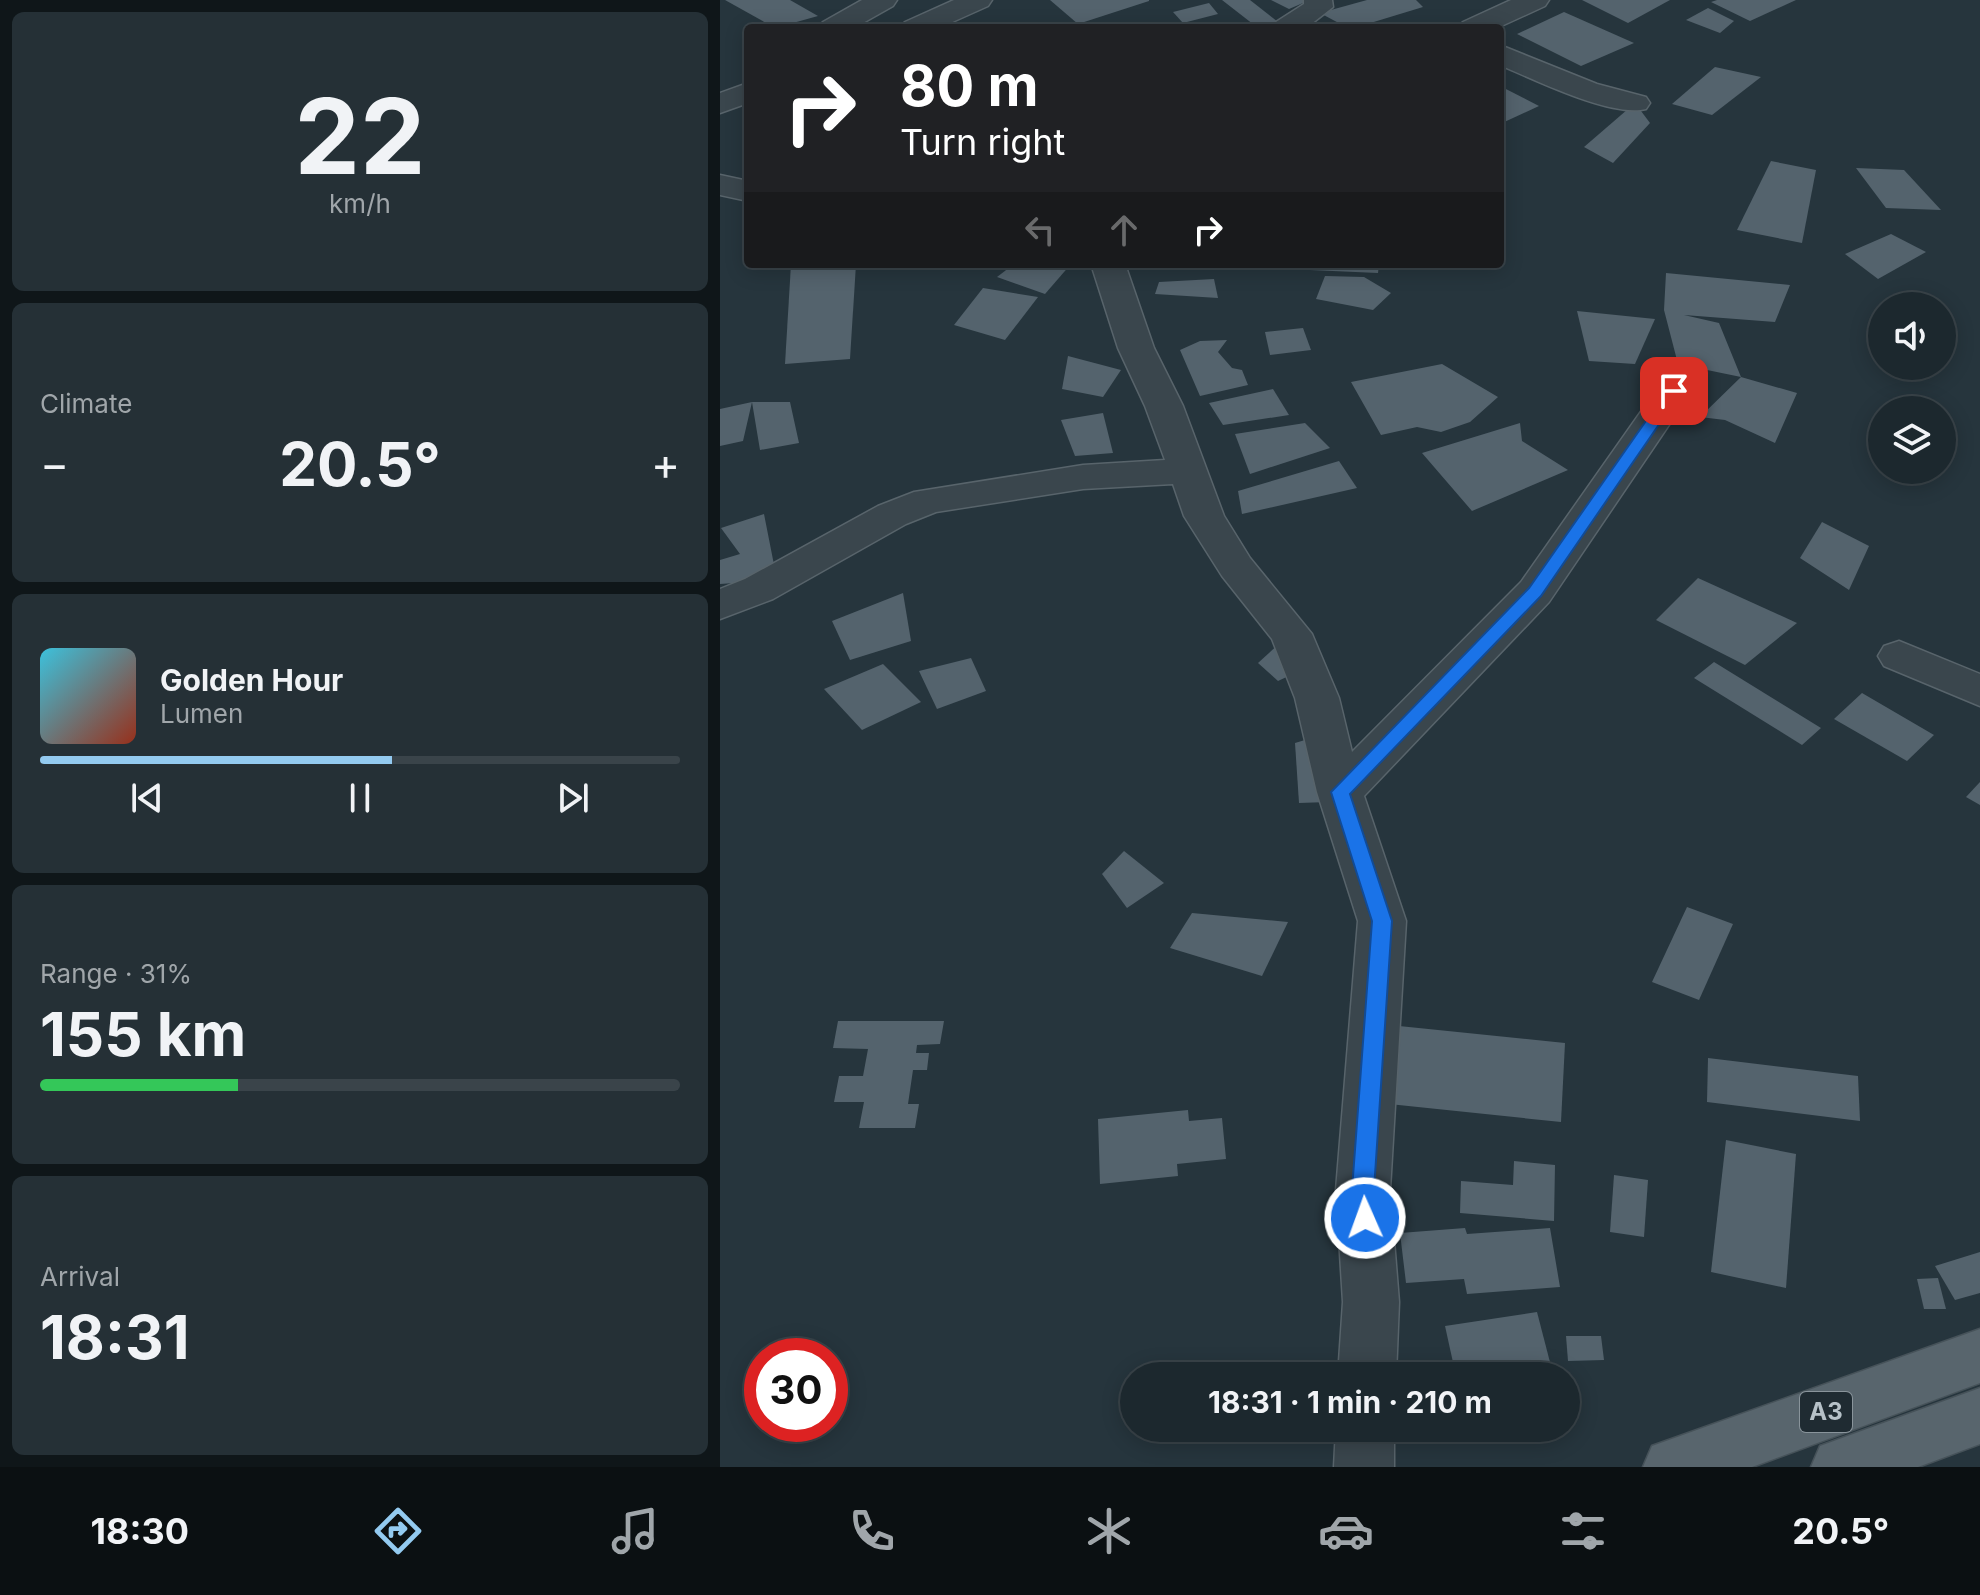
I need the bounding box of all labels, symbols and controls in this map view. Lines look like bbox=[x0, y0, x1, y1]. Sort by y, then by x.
text: 80 m bbox=[900, 52, 1039, 120]
icon: right bbox=[768, 56, 872, 160]
text: 22 bbox=[294, 73, 426, 199]
text: Turn right bbox=[900, 120, 1065, 164]
text: km/h bbox=[329, 188, 391, 219]
icon: left bbox=[1018, 208, 1062, 252]
icon: ahead bbox=[1102, 208, 1146, 252]
icon: right bbox=[1186, 208, 1230, 252]
map controls bbox=[1868, 292, 1956, 484]
button: sound bbox=[1868, 292, 1956, 380]
pin bbox=[1640, 357, 1708, 425]
icon: arrive bbox=[1652, 369, 1696, 413]
text: Climate bbox=[40, 388, 132, 419]
button: layers bbox=[1868, 396, 1956, 484]
text: 20.5° bbox=[279, 428, 441, 500]
text: − bbox=[40, 437, 69, 491]
text: + bbox=[651, 437, 680, 491]
text: Golden Hour bbox=[160, 662, 343, 698]
text: Lumen bbox=[160, 698, 243, 729]
icon: previous bbox=[125, 776, 169, 820]
icon: pause bbox=[338, 776, 382, 820]
icon: next bbox=[551, 776, 595, 820]
text: Range · 31% bbox=[40, 958, 192, 989]
text: 155 km bbox=[40, 998, 246, 1070]
position arrow bbox=[1323, 1176, 1407, 1260]
text: Arrival bbox=[40, 1261, 120, 1292]
text: 18:31 bbox=[40, 1301, 190, 1373]
speed limit sign: 30 bbox=[744, 1338, 848, 1442]
text: 18:31 · 1 min · 210 m bbox=[1208, 1384, 1492, 1420]
road number: A3 bbox=[1800, 1392, 1852, 1432]
icon: directions bbox=[370, 1503, 426, 1559]
icon: music bbox=[607, 1503, 663, 1559]
icon: phone bbox=[844, 1503, 900, 1559]
icon: climate bbox=[1081, 1503, 1137, 1559]
icon: car bbox=[1318, 1503, 1374, 1559]
icon: filters bbox=[1555, 1503, 1611, 1559]
text: 18:30 bbox=[91, 1509, 189, 1553]
text: 20.5° bbox=[1792, 1509, 1889, 1553]

